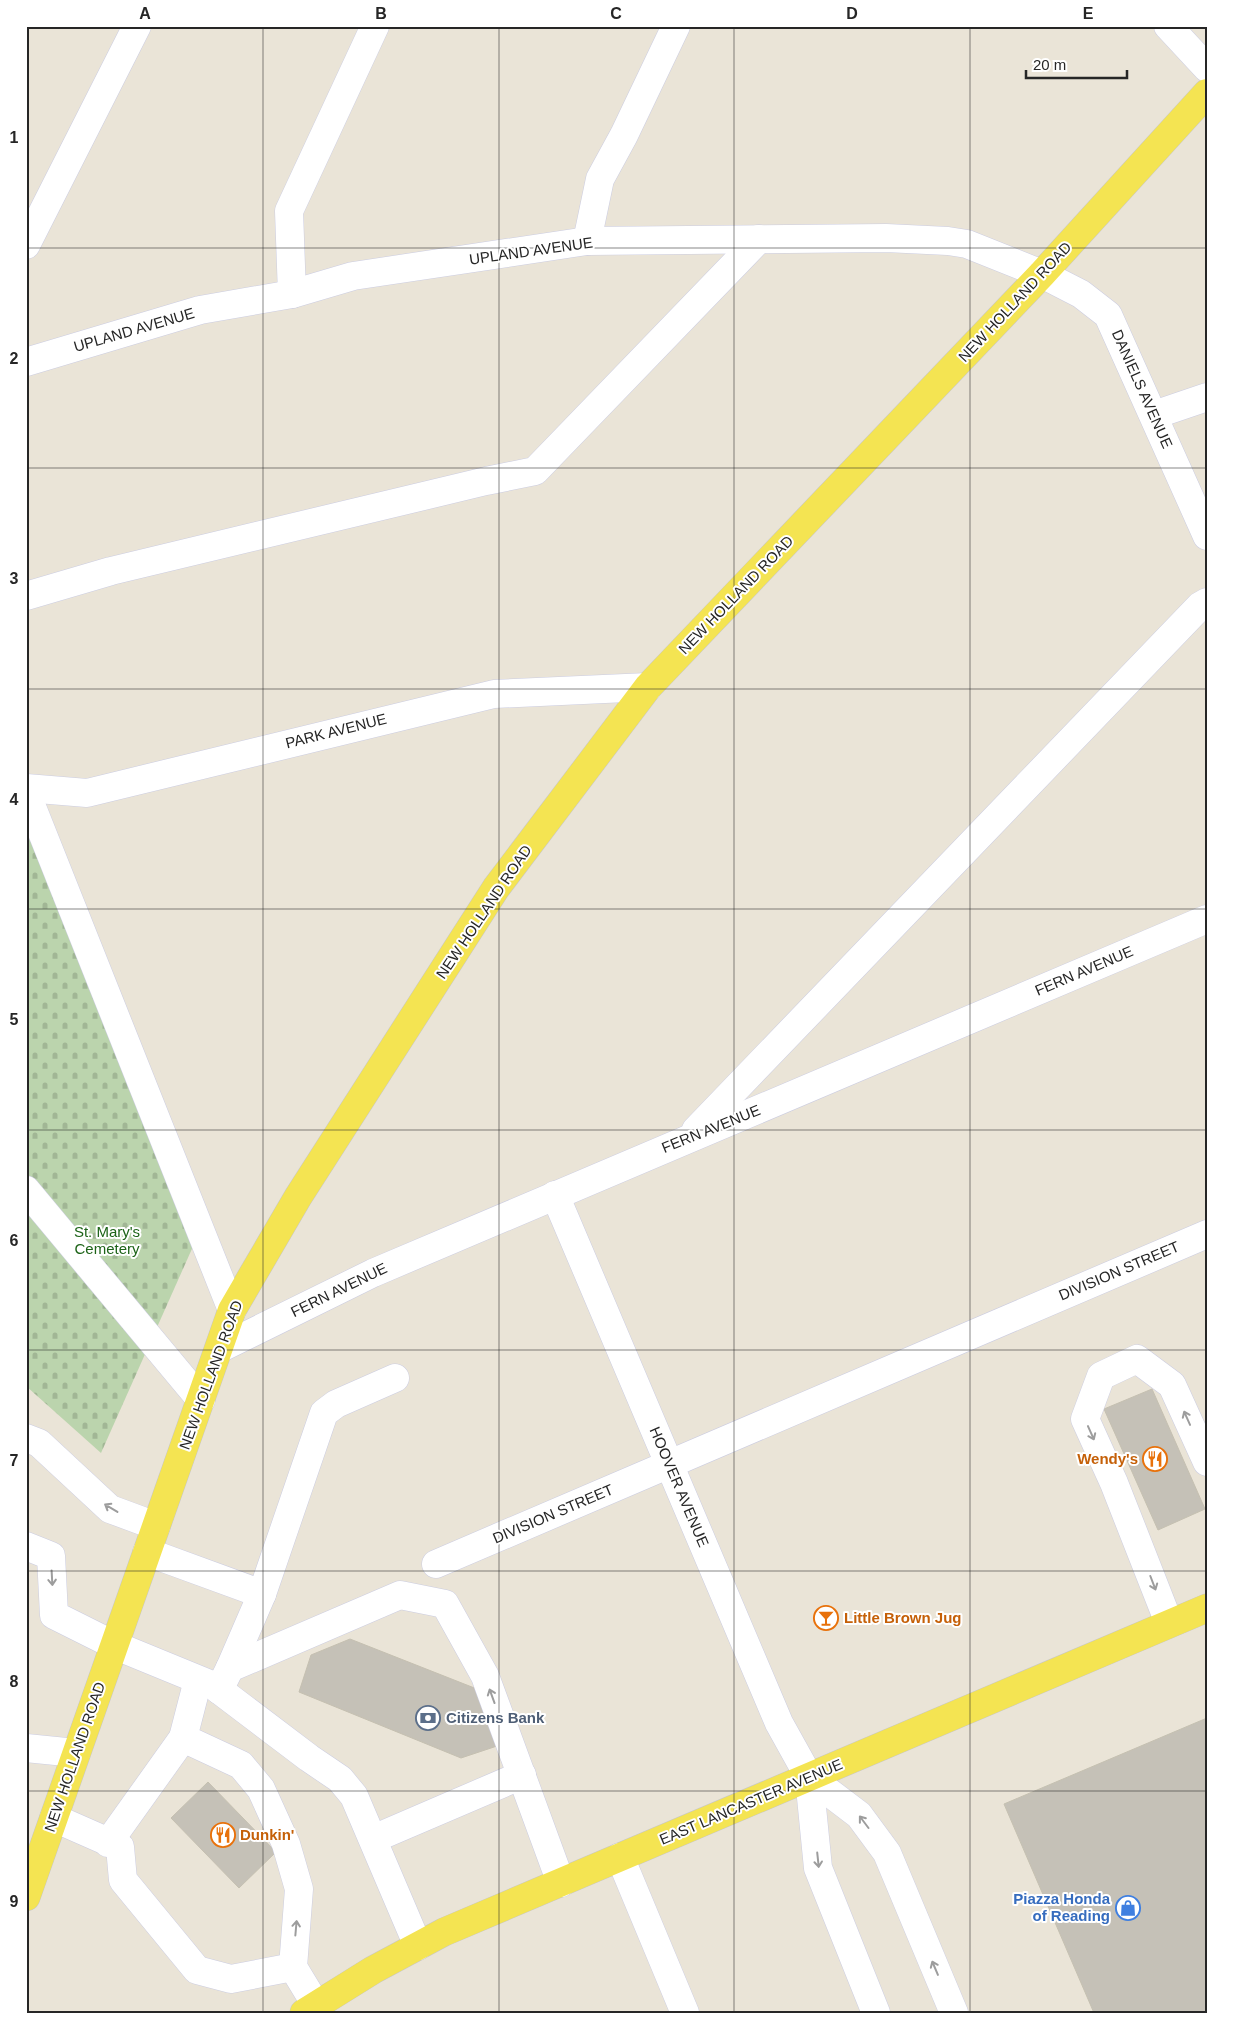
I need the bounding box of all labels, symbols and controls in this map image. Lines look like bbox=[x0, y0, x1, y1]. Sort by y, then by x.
text: A bbox=[139, 5, 151, 22]
text: B bbox=[375, 5, 387, 22]
text: C bbox=[610, 5, 622, 22]
text: D bbox=[846, 5, 858, 22]
text: E bbox=[1083, 5, 1094, 22]
scale bar bbox=[1026, 48, 1127, 80]
text: 20 m bbox=[1033, 56, 1066, 73]
text: 1 bbox=[10, 129, 19, 146]
street label: UPLAND AVENUE bbox=[468, 233, 594, 268]
street label: NEW HOLLAND ROAD bbox=[955, 238, 1075, 365]
street label: UPLAND AVENUE bbox=[72, 304, 196, 355]
street label: DANIELS AVENUE bbox=[1109, 327, 1176, 451]
text: 2 bbox=[10, 350, 19, 367]
street label: NEW HOLLAND ROAD bbox=[675, 532, 797, 657]
text: 3 bbox=[10, 570, 19, 587]
street label: PARK AVENUE bbox=[284, 710, 388, 751]
text: 4 bbox=[10, 791, 19, 808]
street label: NEW HOLLAND ROAD bbox=[432, 842, 535, 982]
street label: FERN AVENUE bbox=[1032, 942, 1135, 999]
text: 5 bbox=[10, 1011, 19, 1028]
street label: FERN AVENUE bbox=[659, 1101, 763, 1156]
park label: St. Mary's Cemetery bbox=[74, 1223, 140, 1257]
text: 6 bbox=[10, 1232, 19, 1249]
street label: DIVISION STREET bbox=[1056, 1237, 1182, 1304]
street label: FERN AVENUE bbox=[288, 1259, 390, 1320]
street label: NEW HOLLAND ROAD bbox=[176, 1298, 246, 1452]
one-way arrow bbox=[1181, 1411, 1191, 1426]
street label: HOOVER AVENUE bbox=[646, 1424, 712, 1549]
one-way arrow bbox=[1087, 1425, 1097, 1440]
restaurant icon: Wendy's bbox=[1142, 1446, 1168, 1472]
place label: Wendy's bbox=[1077, 1450, 1138, 1467]
text: 7 bbox=[10, 1452, 19, 1469]
street label: DIVISION STREET bbox=[490, 1480, 616, 1547]
one-way arrow bbox=[104, 1503, 119, 1513]
one-way arrow bbox=[48, 1569, 57, 1585]
one-way arrow bbox=[1149, 1575, 1158, 1590]
bar icon: Little Brown Jug bbox=[813, 1605, 839, 1631]
place label: Little Brown Jug bbox=[844, 1609, 962, 1626]
text: 8 bbox=[10, 1673, 19, 1690]
street label: NEW HOLLAND ROAD bbox=[41, 1679, 108, 1834]
one-way arrow bbox=[487, 1689, 496, 1705]
bank icon: Citizens Bank bbox=[415, 1705, 441, 1731]
place label: Citizens Bank bbox=[446, 1709, 545, 1726]
street label: EAST LANCASTER AVENUE bbox=[657, 1755, 845, 1848]
one-way arrow bbox=[859, 1816, 870, 1829]
restaurant icon: Dunkin' bbox=[210, 1822, 236, 1848]
place label: Dunkin' bbox=[240, 1826, 294, 1843]
one-way arrow bbox=[813, 1852, 823, 1868]
place label: Piazza Honda of Reading bbox=[1013, 1890, 1111, 1924]
text: 9 bbox=[10, 1893, 19, 1910]
shop icon: Piazza Honda of Reading bbox=[1115, 1895, 1141, 1921]
one-way arrow bbox=[291, 1920, 301, 1936]
one-way arrow bbox=[930, 1961, 939, 1976]

